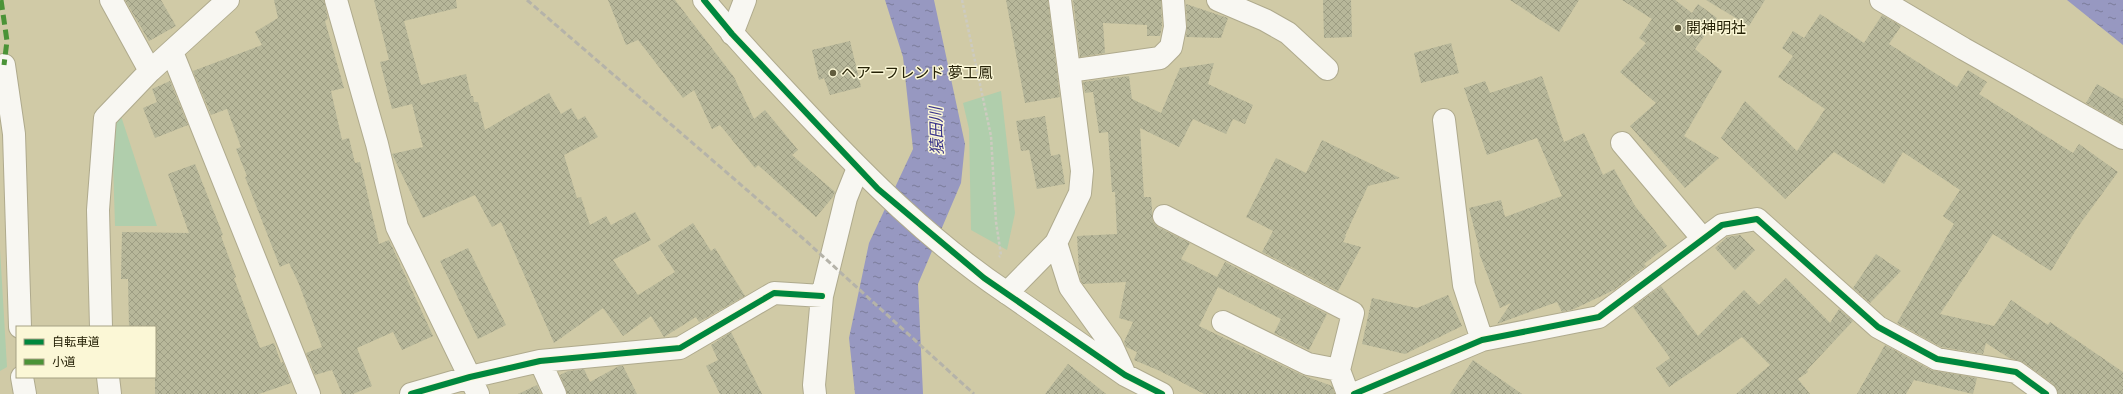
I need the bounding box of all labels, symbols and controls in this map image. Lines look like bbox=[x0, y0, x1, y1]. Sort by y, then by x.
place label: 開神明社 bbox=[1686, 19, 1746, 37]
marker: 開神明社 bbox=[1673, 23, 1683, 33]
place label: ヘアーフレンド 夢工鳳 bbox=[841, 64, 993, 82]
marker: ヘアーフレンド 夢工鳳 bbox=[828, 68, 838, 78]
water label: 猿田川 bbox=[926, 105, 947, 155]
legend bbox=[16, 326, 156, 378]
text: 自転車道 bbox=[52, 335, 100, 349]
text: 小道 bbox=[52, 355, 76, 369]

